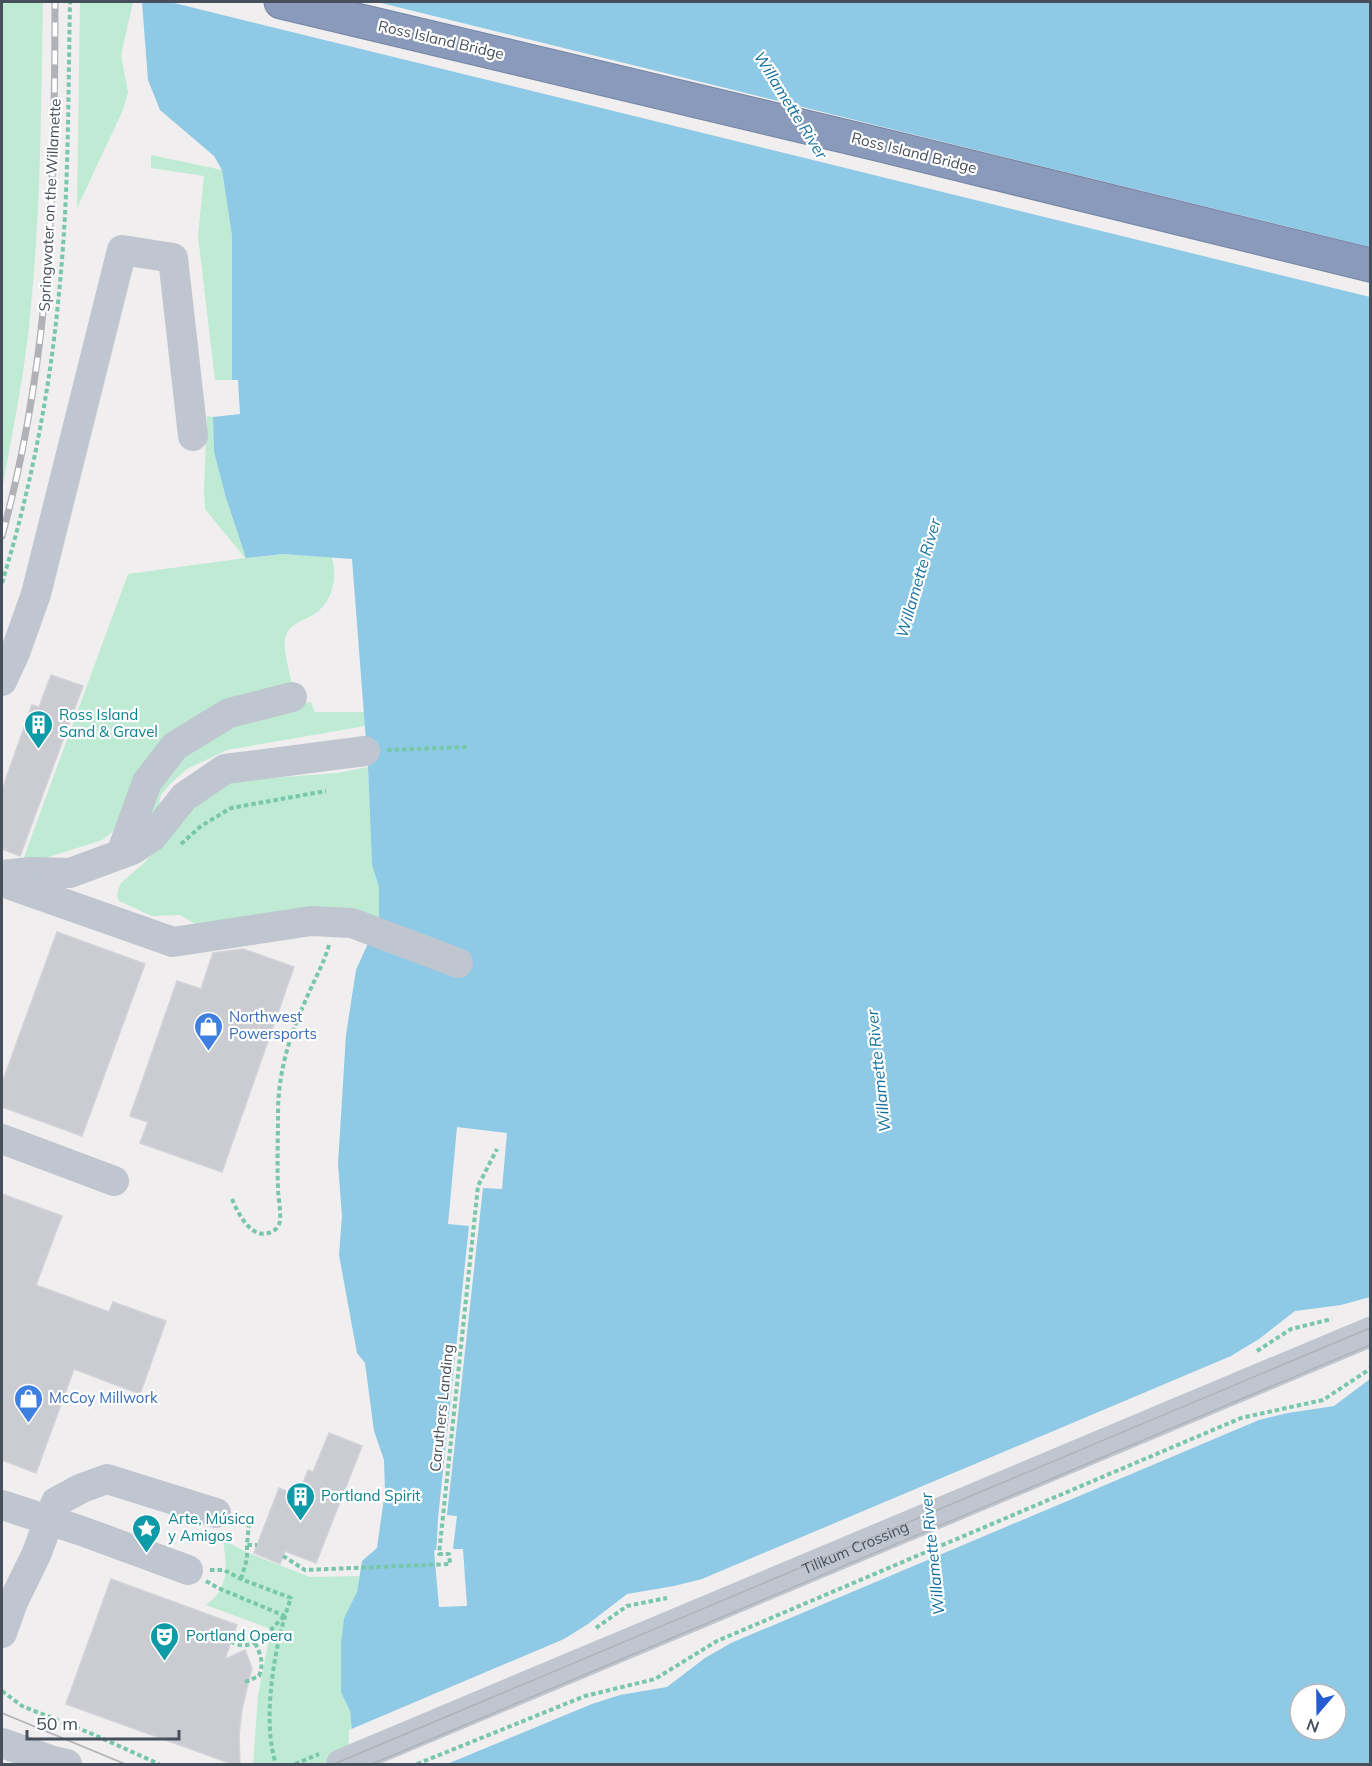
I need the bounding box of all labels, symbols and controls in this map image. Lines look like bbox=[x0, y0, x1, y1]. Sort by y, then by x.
street label: Ross Island Bridge bbox=[376, 16, 506, 63]
water label: Willamette River bbox=[750, 47, 833, 164]
street label: Springwater on the Willamette bbox=[34, 98, 65, 312]
street label: Ross Island Bridge bbox=[849, 128, 979, 177]
water label: Willamette River bbox=[891, 515, 945, 640]
place label: Ross Island Sand & Gravel bbox=[59, 705, 158, 741]
building icon: Ross Island Sand & Gravel bbox=[22, 708, 54, 750]
place label: Northwest Powersports bbox=[229, 1007, 317, 1043]
water label: Willamette River bbox=[861, 1008, 894, 1133]
shop icon: Northwest Powersports bbox=[192, 1010, 224, 1052]
street label: Caruthers Landing bbox=[425, 1343, 458, 1473]
shop icon: McCoy Millwork bbox=[12, 1382, 44, 1424]
place label: McCoy Millwork bbox=[49, 1388, 158, 1407]
building icon: Portland Spirit bbox=[284, 1480, 316, 1522]
place label: Portland Spirit bbox=[321, 1486, 421, 1505]
water label: Willamette River bbox=[915, 1491, 948, 1616]
place label: Arte, Música y Amigos bbox=[168, 1509, 254, 1545]
place icon: Arte, Música y Amigos bbox=[131, 1512, 163, 1554]
street label: Tilikum Crossing bbox=[799, 1517, 911, 1578]
theatre icon: Portland Opera bbox=[149, 1620, 181, 1662]
place label: Portland Opera bbox=[186, 1626, 292, 1645]
north arrow bbox=[1288, 1682, 1348, 1742]
scale bar bbox=[27, 1703, 178, 1741]
text: 50 m bbox=[36, 1712, 78, 1735]
text: N bbox=[1304, 1715, 1322, 1738]

